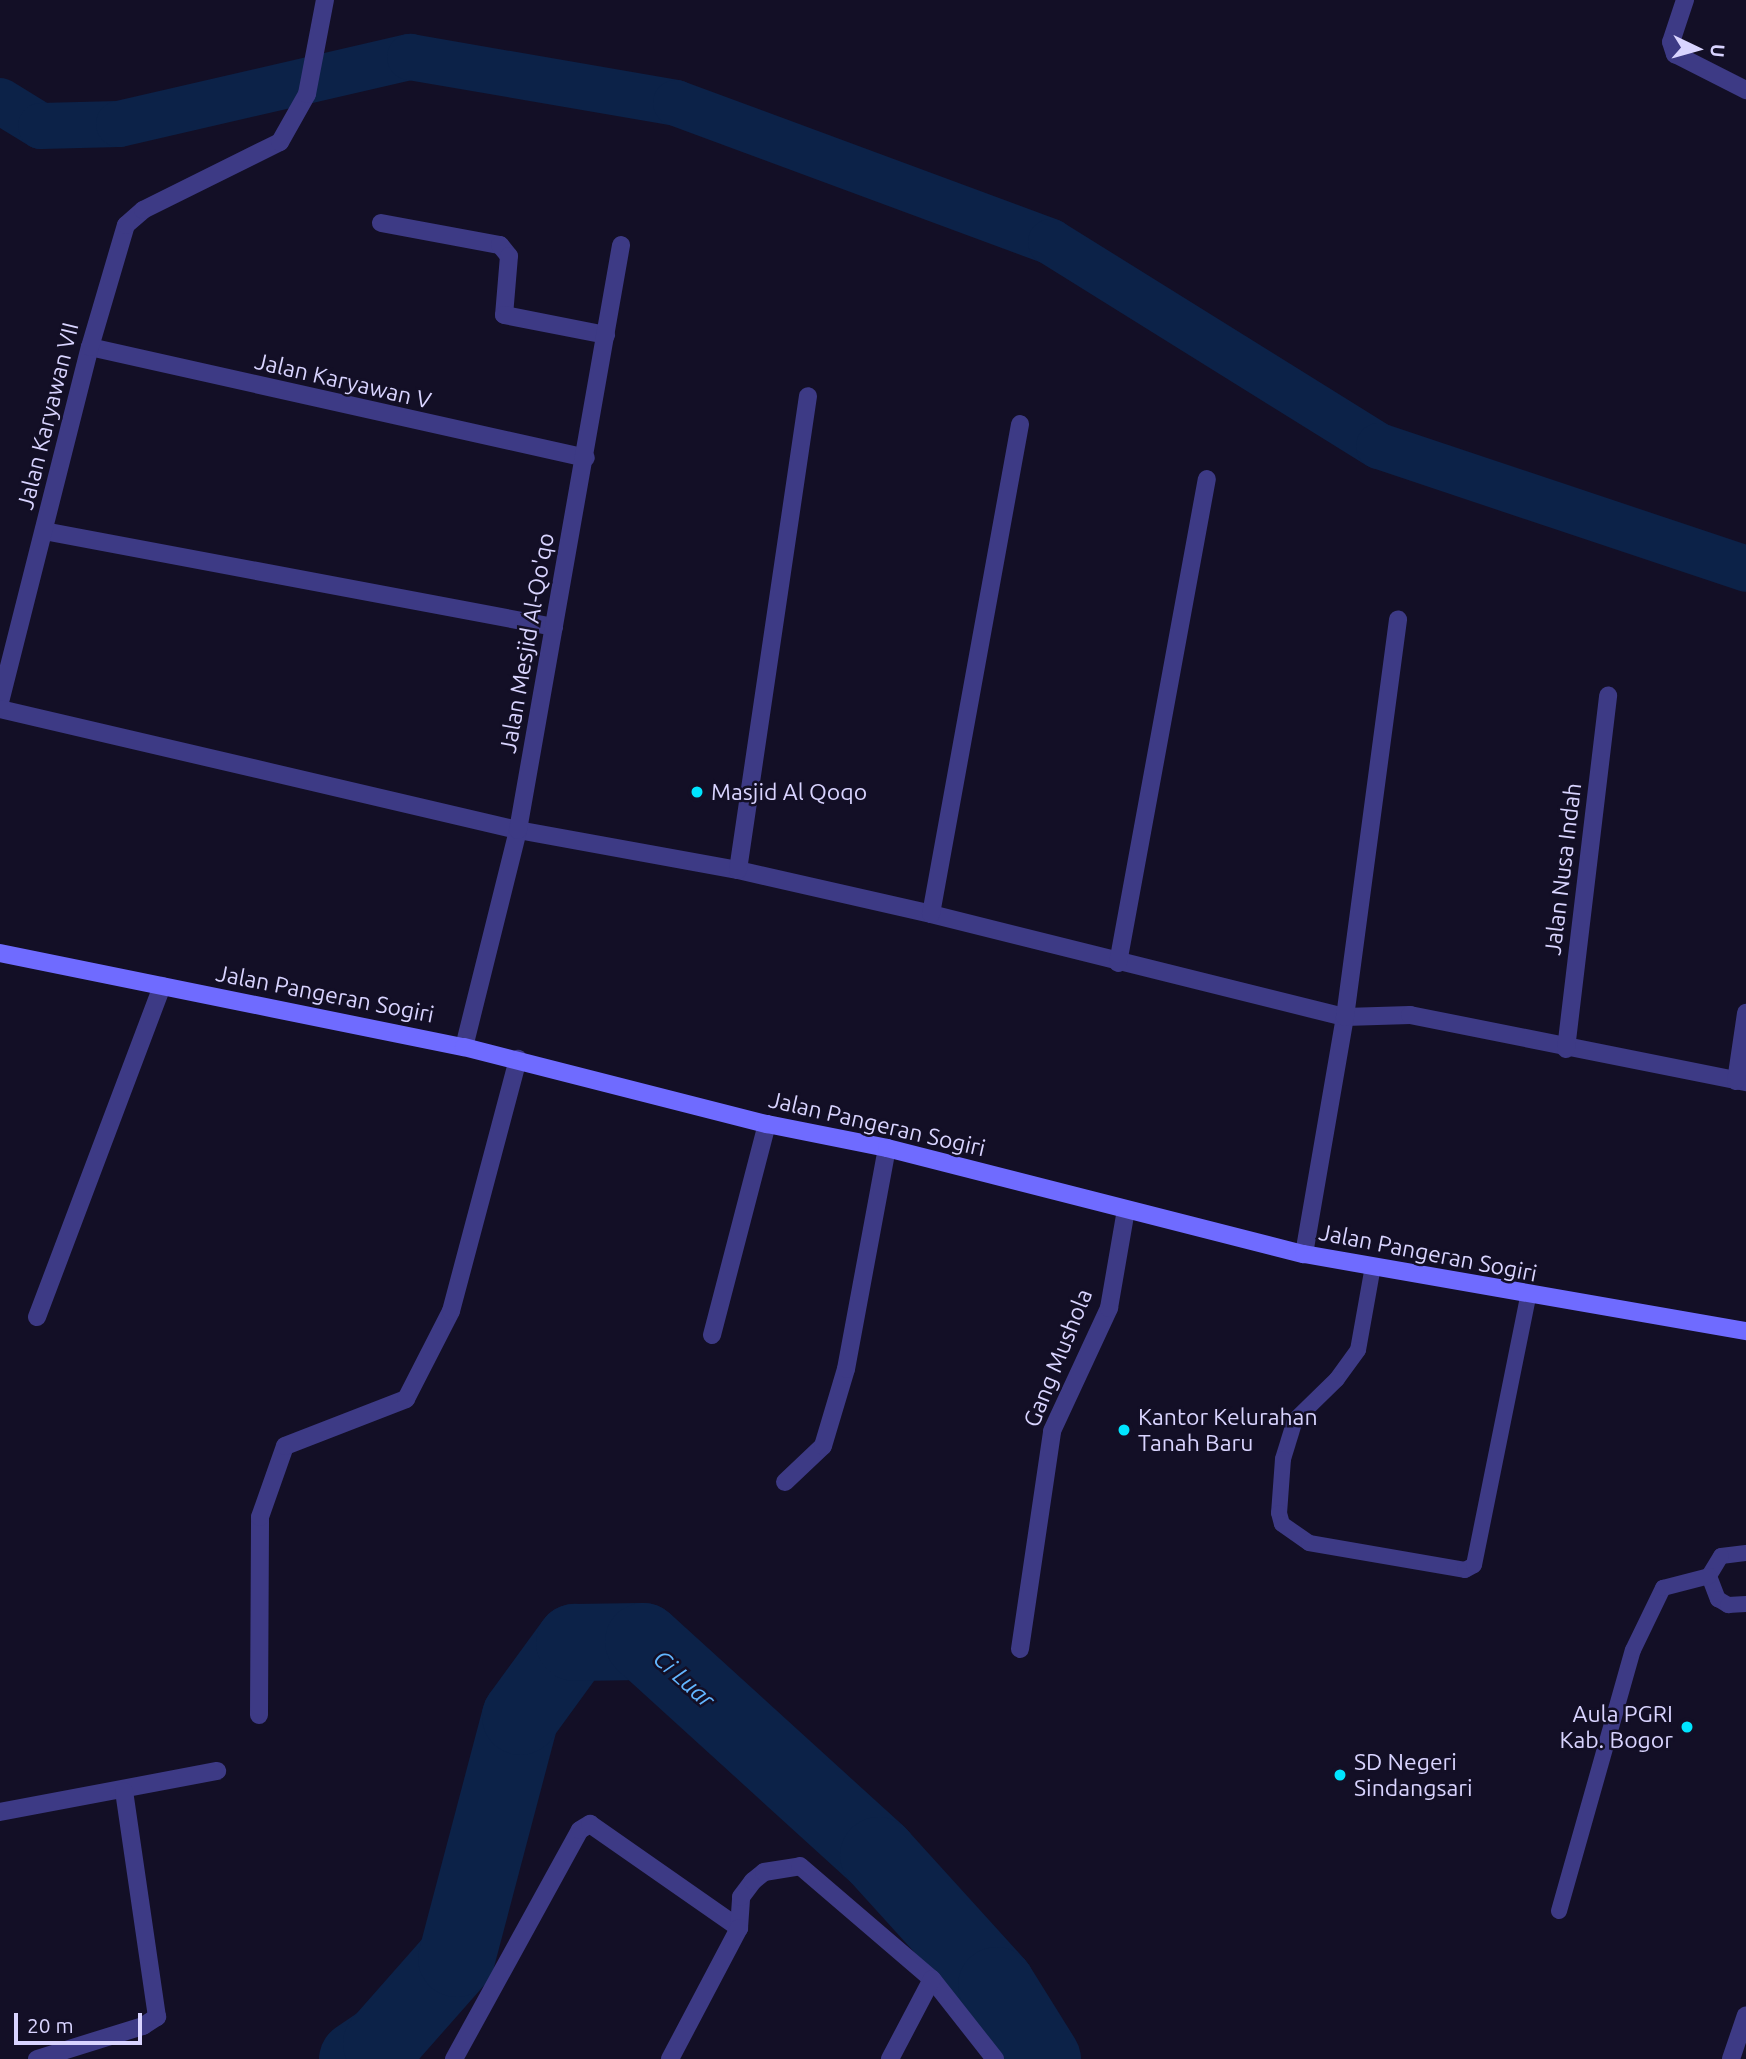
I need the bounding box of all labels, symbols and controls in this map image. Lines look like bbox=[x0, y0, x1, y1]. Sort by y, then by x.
north arrow bbox=[1662, 14, 1732, 84]
text: U bbox=[1706, 43, 1729, 58]
street label: Jalan Karyawan VII bbox=[11, 320, 85, 512]
street label: Jalan Karyawan V bbox=[252, 347, 434, 415]
street label: Jalan Mesjid Al-Qo'qo bbox=[494, 531, 560, 755]
place label: Masjid Al Qoqo bbox=[711, 778, 867, 806]
street label: Jalan Nusa Indah bbox=[1539, 781, 1587, 957]
marker: Masjid Al Qoqo bbox=[689, 784, 705, 800]
street label: Jalan Pangeran Sogiri bbox=[214, 959, 436, 1029]
street label: Jalan Pangeran Sogiri bbox=[766, 1086, 988, 1162]
street label: Jalan Pangeran Sogiri bbox=[1317, 1218, 1539, 1288]
street label: Gang Mushola bbox=[1018, 1285, 1098, 1431]
place label: Kantor Kelurahan Tanah Baru bbox=[1138, 1403, 1318, 1457]
marker: Kantor Kelurahan Tanah Baru bbox=[1116, 1422, 1132, 1438]
water label: Ci Luar bbox=[647, 1644, 721, 1714]
place label: Aula PGRI Kab. Bogor bbox=[1559, 1700, 1673, 1754]
marker: Aula PGRI Kab. Bogor bbox=[1679, 1719, 1695, 1735]
place label: SD Negeri Sindangsari bbox=[1354, 1748, 1473, 1802]
marker: SD Negeri Sindangsari bbox=[1332, 1767, 1348, 1783]
scale bar bbox=[18, 2000, 145, 2044]
text: 20 m bbox=[27, 2013, 74, 2037]

